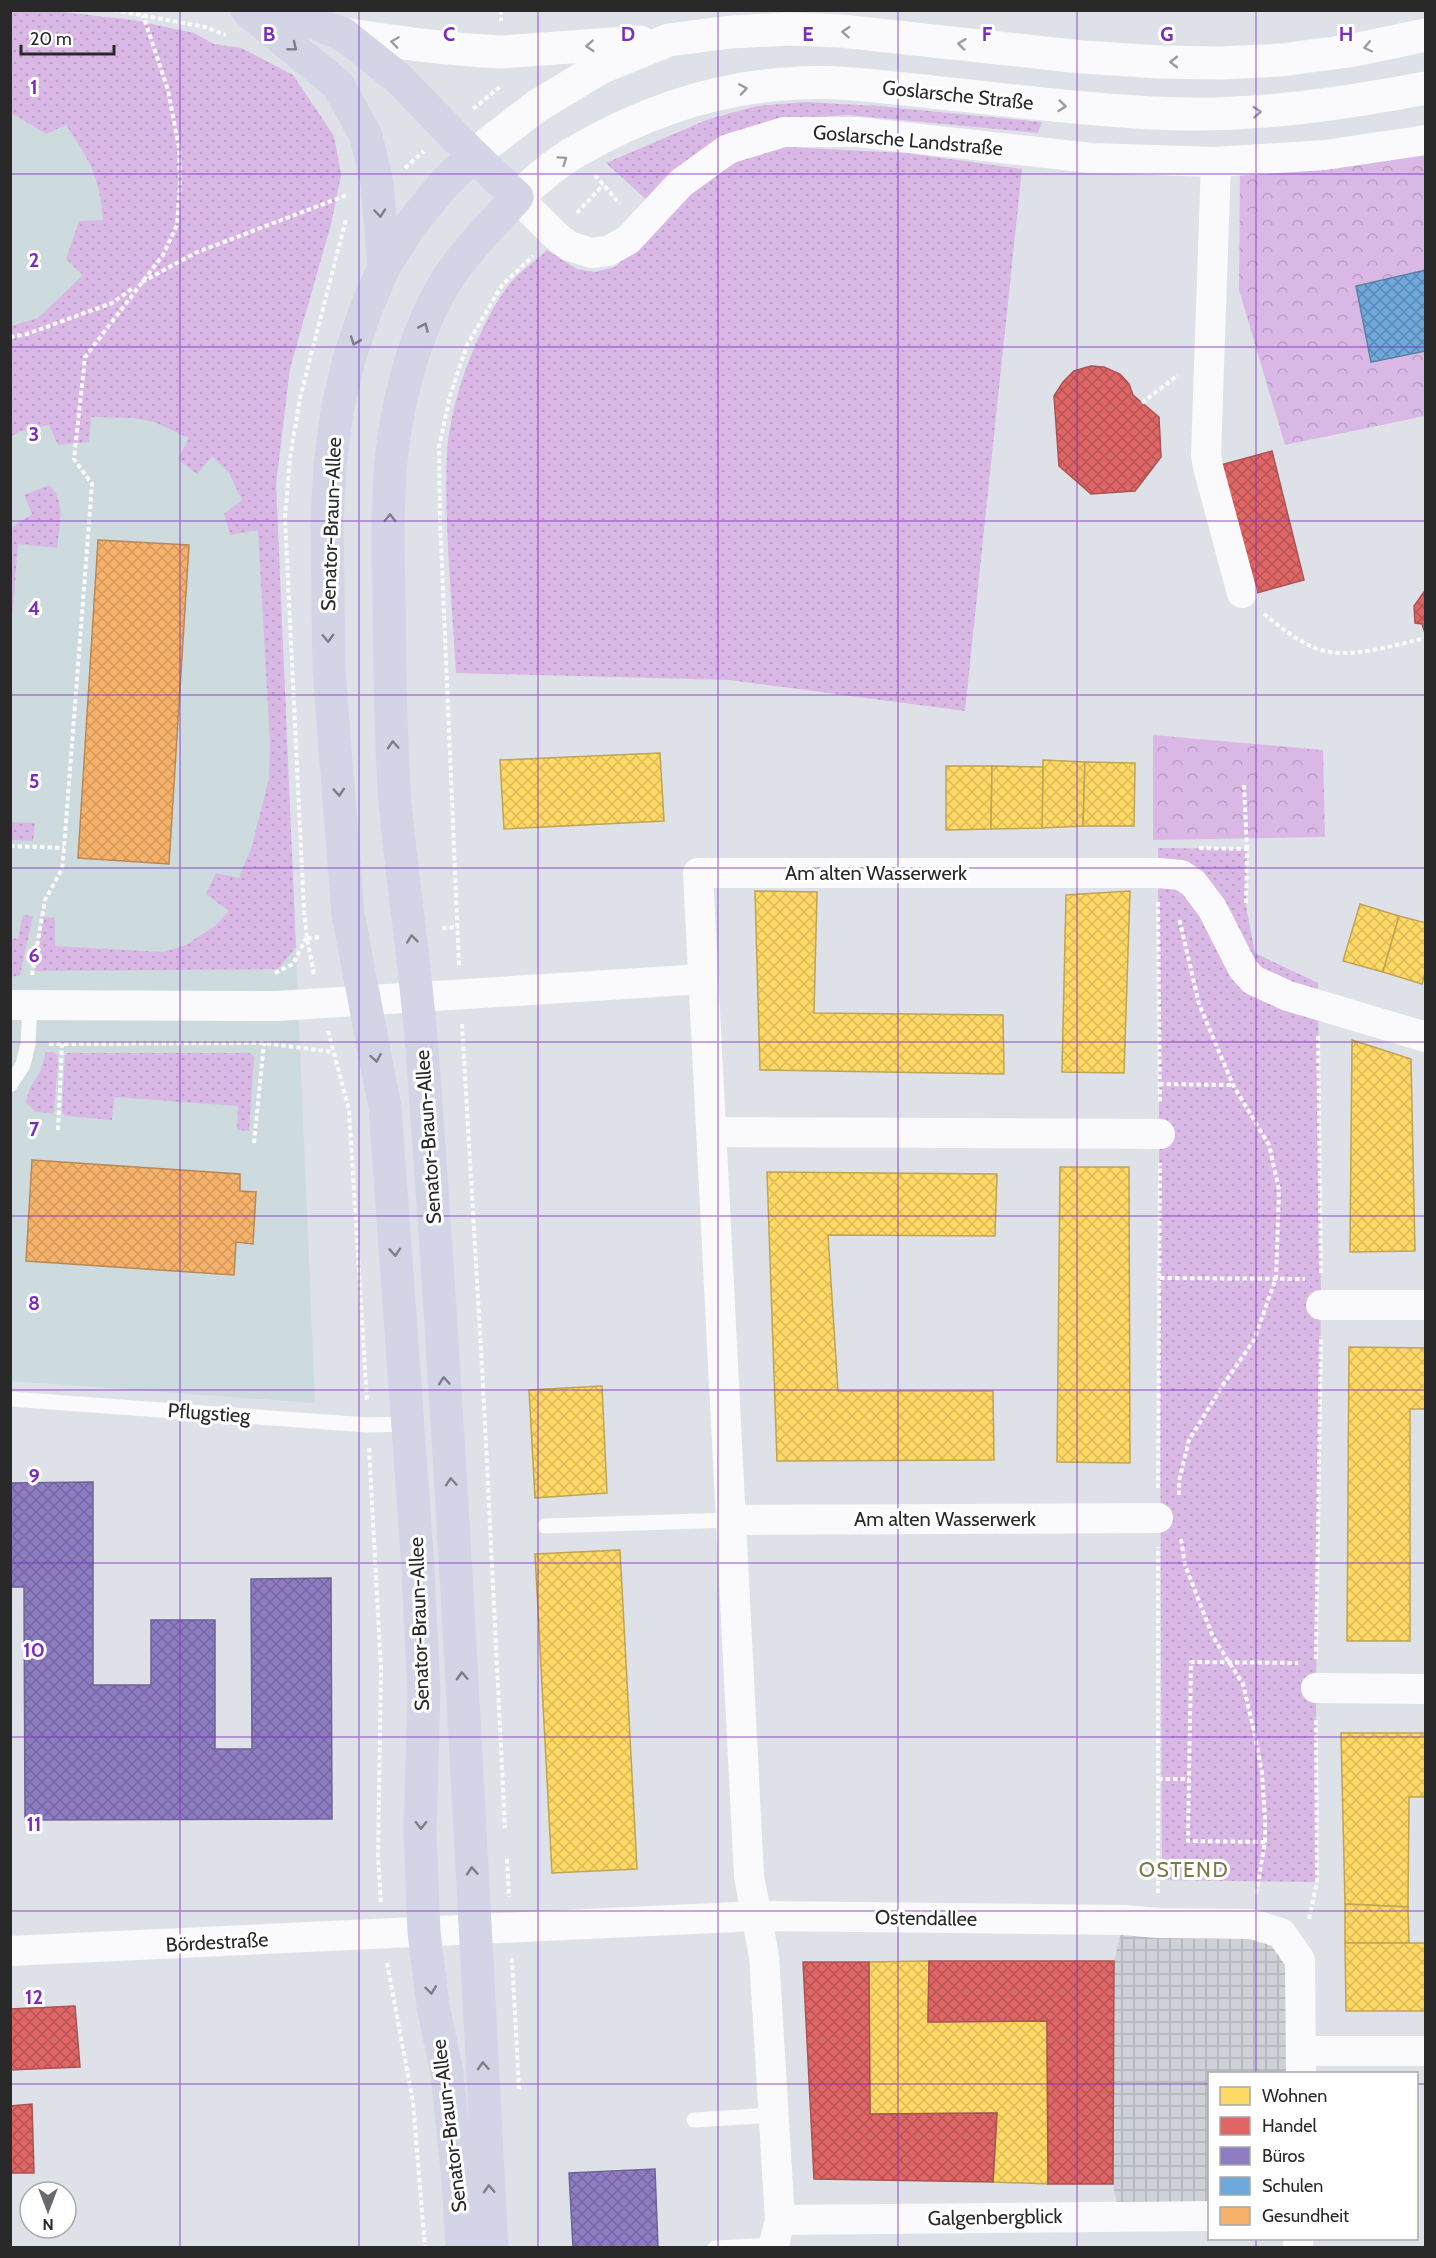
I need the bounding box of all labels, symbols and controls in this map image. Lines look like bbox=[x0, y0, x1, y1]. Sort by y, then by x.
scale bar bbox=[21, 18, 114, 56]
text: B bbox=[263, 22, 275, 46]
text: C bbox=[443, 22, 455, 46]
text: D bbox=[621, 22, 635, 46]
text: E bbox=[802, 22, 814, 46]
text: F bbox=[982, 22, 993, 46]
text: G bbox=[1160, 22, 1174, 46]
text: H bbox=[1339, 22, 1353, 46]
one-way arrow bbox=[842, 25, 851, 38]
text: 20 m bbox=[30, 28, 72, 50]
one-way arrow bbox=[391, 36, 400, 48]
one-way arrow bbox=[957, 38, 966, 50]
one-way arrow bbox=[286, 39, 297, 50]
one-way arrow bbox=[585, 39, 594, 52]
one-way arrow bbox=[1363, 40, 1373, 53]
one-way arrow bbox=[1170, 56, 1179, 68]
text: 1 bbox=[30, 75, 38, 99]
street label: Goslarsche Straße bbox=[881, 75, 1035, 115]
one-way arrow bbox=[738, 83, 747, 95]
one-way arrow bbox=[1058, 99, 1067, 112]
one-way arrow bbox=[1252, 106, 1261, 119]
street label: Goslarsche Landstraße bbox=[812, 120, 1004, 160]
one-way arrow bbox=[556, 156, 567, 167]
one-way arrow bbox=[373, 208, 386, 217]
text: 2 bbox=[29, 248, 39, 272]
one-way arrow bbox=[416, 323, 428, 334]
one-way arrow bbox=[350, 335, 363, 346]
text: 3 bbox=[29, 422, 39, 446]
street label: Senator-Braun-Allee bbox=[316, 437, 346, 611]
one-way arrow bbox=[383, 513, 396, 522]
text: 4 bbox=[28, 596, 40, 620]
one-way arrow bbox=[322, 634, 335, 643]
one-way arrow bbox=[386, 740, 399, 749]
text: 5 bbox=[29, 769, 39, 793]
one-way arrow bbox=[332, 788, 345, 797]
street label: Am alten Wasserwerk bbox=[785, 861, 967, 885]
one-way arrow bbox=[406, 934, 419, 943]
text: 6 bbox=[28, 943, 40, 967]
street label: Senator-Braun-Allee bbox=[410, 1049, 446, 1225]
one-way arrow bbox=[369, 1052, 382, 1062]
text: 7 bbox=[29, 1117, 40, 1141]
one-way arrow bbox=[389, 1247, 402, 1256]
text: 8 bbox=[28, 1291, 40, 1315]
one-way arrow bbox=[438, 1377, 451, 1386]
street label: Pflugstieg bbox=[167, 1398, 252, 1428]
text: 9 bbox=[28, 1464, 40, 1488]
one-way arrow bbox=[445, 1477, 458, 1486]
street label: Am alten Wasserwerk bbox=[854, 1507, 1036, 1531]
street label: Senator-Braun-Allee bbox=[404, 1537, 434, 1711]
text: 10 bbox=[23, 1638, 45, 1662]
one-way arrow bbox=[455, 1672, 468, 1681]
text: 11 bbox=[27, 1812, 41, 1836]
one-way arrow bbox=[415, 1820, 427, 1829]
district label: OSTEND bbox=[1139, 1857, 1229, 1882]
one-way arrow bbox=[466, 1867, 479, 1876]
street label: Ostendallee bbox=[875, 1905, 977, 1931]
street label: Bördestraße bbox=[165, 1927, 269, 1957]
text: 12 bbox=[25, 1985, 43, 2009]
one-way arrow bbox=[425, 1986, 437, 1995]
street label: Senator-Braun-Allee bbox=[426, 2038, 472, 2214]
one-way arrow bbox=[476, 2061, 489, 2070]
legend bbox=[1208, 2072, 1418, 2240]
text: Wohnen bbox=[1262, 2085, 1327, 2107]
text: Handel bbox=[1262, 2115, 1317, 2137]
text: Büros bbox=[1262, 2145, 1305, 2167]
text: Schulen bbox=[1262, 2175, 1323, 2197]
north arrow bbox=[18, 2180, 78, 2240]
one-way arrow bbox=[483, 2185, 496, 2194]
street label: Galgenbergblick bbox=[927, 2204, 1063, 2230]
text: Gesundheit bbox=[1262, 2205, 1349, 2227]
text: N bbox=[42, 2215, 54, 2234]

